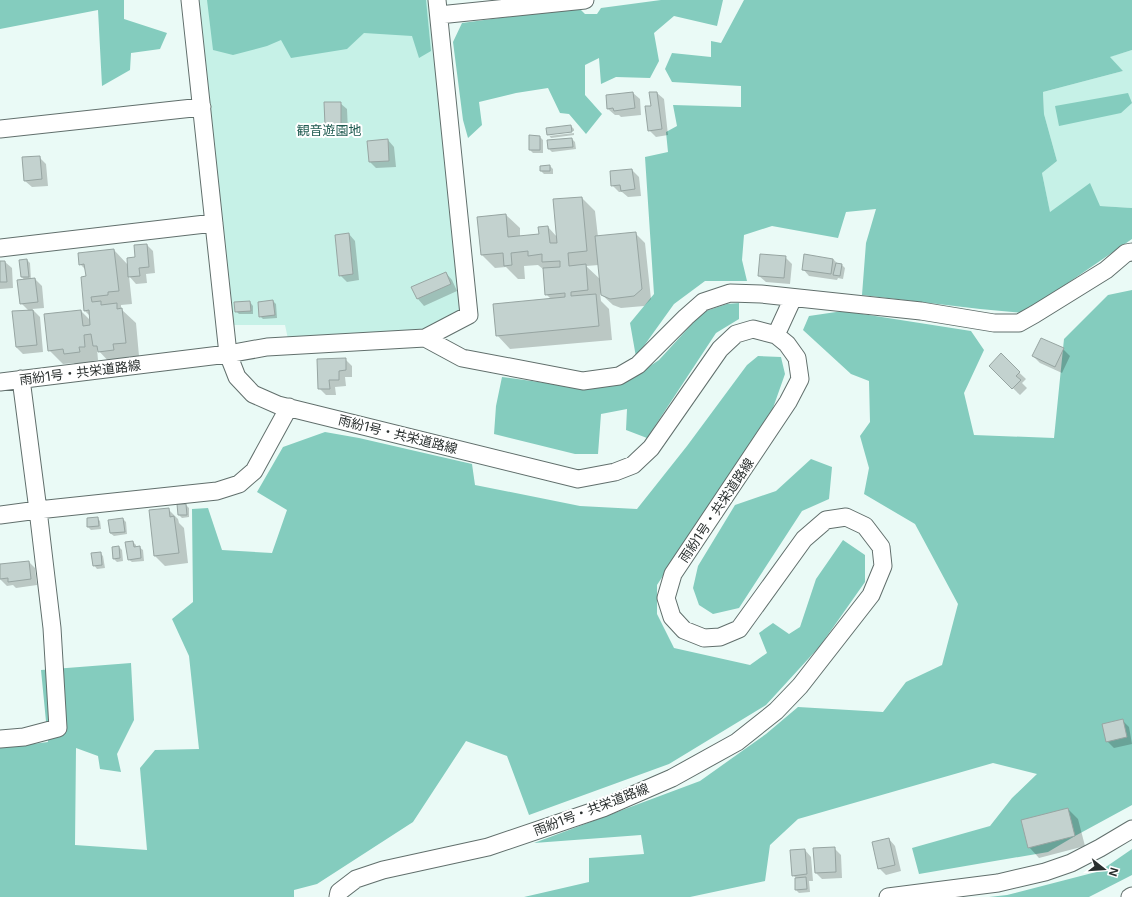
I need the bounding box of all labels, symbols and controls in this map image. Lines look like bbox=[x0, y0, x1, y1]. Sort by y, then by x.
park label: 観音遊園地 bbox=[296, 122, 362, 138]
street label: 雨紛1号・共栄道路線 bbox=[18, 357, 142, 387]
street label: 雨紛1号・共栄道路線 bbox=[337, 411, 459, 457]
street label: 雨紛1号・共栄道路線 bbox=[675, 455, 757, 565]
street label: 雨紛1号・共栄道路線 bbox=[531, 780, 651, 838]
north arrow bbox=[1084, 849, 1124, 889]
text: N bbox=[1106, 866, 1121, 878]

